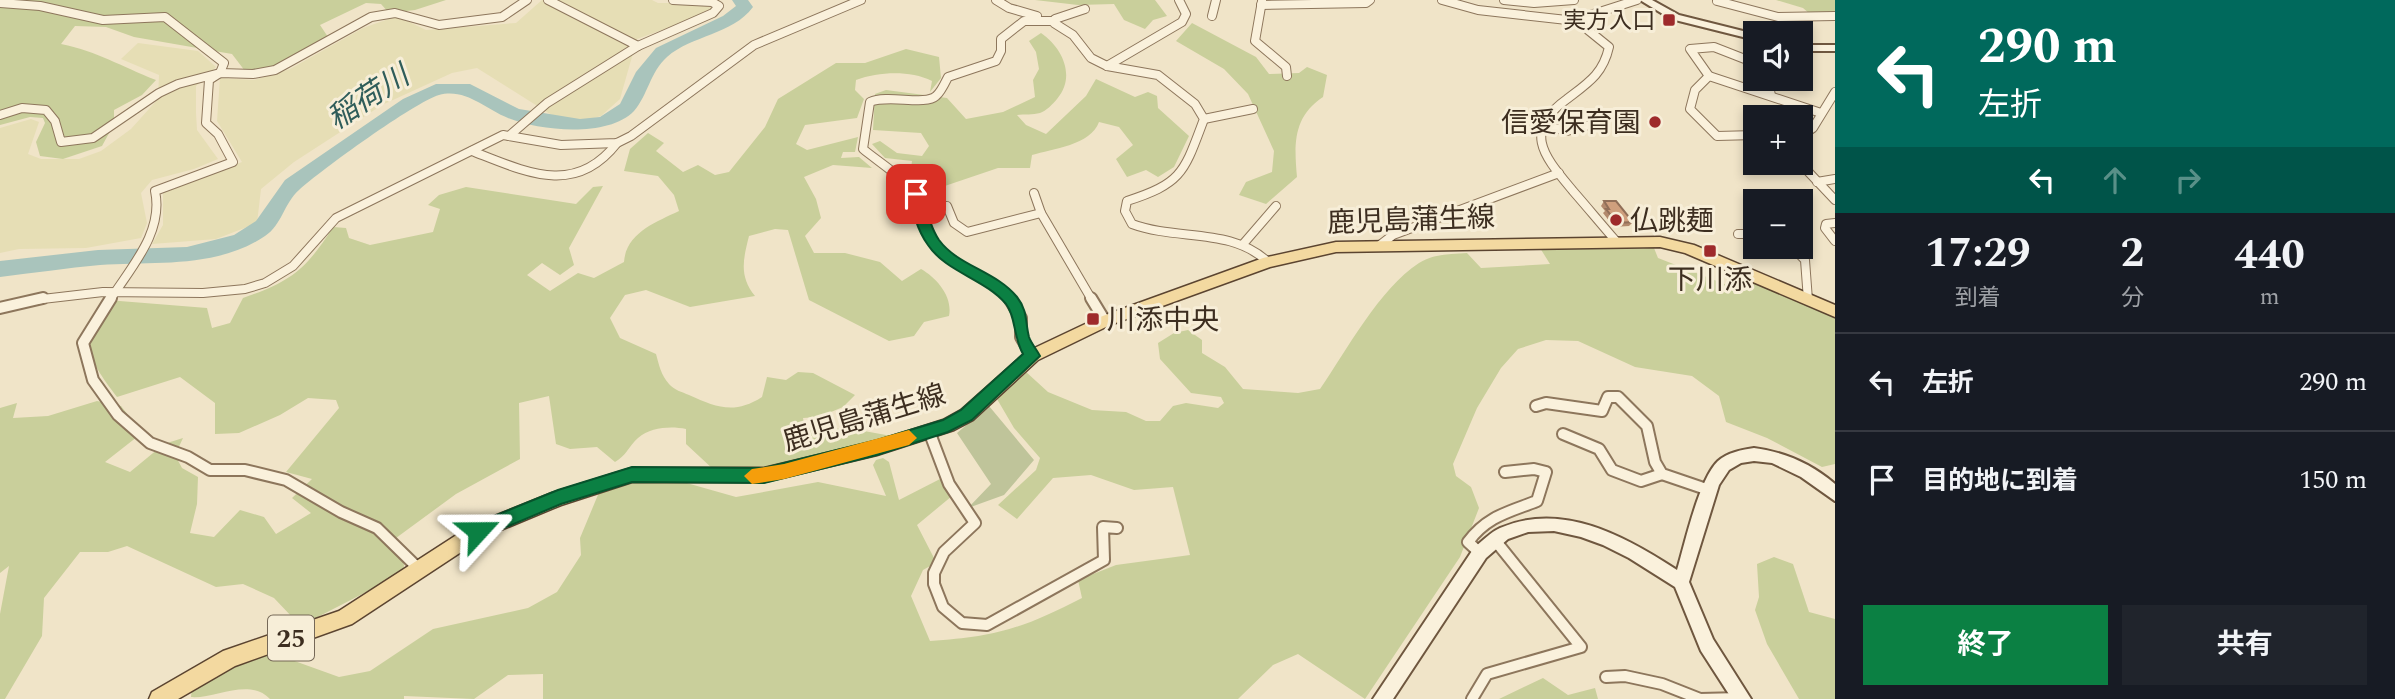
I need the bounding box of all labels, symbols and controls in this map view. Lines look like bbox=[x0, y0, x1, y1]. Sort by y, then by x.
place label: 実方入口 bbox=[1563, 4, 1655, 39]
text: 290 m bbox=[1978, 10, 2117, 85]
marker: 実方入口 bbox=[1661, 12, 1677, 28]
map controls bbox=[1743, 21, 1813, 259]
button: sound bbox=[1743, 21, 1813, 91]
icon: left bbox=[1863, 28, 1954, 119]
water label: 稲荷川 bbox=[318, 52, 421, 142]
text: 左折 bbox=[1978, 81, 2042, 130]
place label: 信愛保育園 bbox=[1501, 102, 1641, 145]
button: + bbox=[1743, 105, 1813, 175]
marker: 信愛保育園 bbox=[1647, 114, 1663, 130]
icon: left bbox=[2023, 161, 2061, 199]
icon: ahead bbox=[2096, 161, 2134, 199]
icon: right bbox=[2169, 161, 2207, 199]
pin bbox=[886, 164, 946, 224]
icon: arrive bbox=[897, 175, 935, 213]
button: − bbox=[1743, 189, 1813, 259]
street label: 鹿児島蒲生線 bbox=[1326, 196, 1496, 245]
place label: 仏跳麺 bbox=[1630, 200, 1714, 243]
marker: 仏跳麺 bbox=[1608, 212, 1624, 228]
text: 17:29 bbox=[1925, 222, 2031, 285]
text: 2 bbox=[2121, 222, 2144, 285]
text: 440 bbox=[2234, 224, 2305, 287]
marker: 下川添 bbox=[1702, 243, 1718, 259]
place label: 下川添 bbox=[1668, 259, 1752, 302]
text: m bbox=[2260, 280, 2279, 315]
text: 到着 bbox=[1955, 281, 2001, 316]
text: 分 bbox=[2121, 281, 2144, 316]
place label: 川添中央 bbox=[1107, 299, 1219, 342]
marker: 川添中央 bbox=[1085, 311, 1101, 327]
text: 290 m bbox=[2299, 362, 2367, 402]
icon: left bbox=[1863, 363, 1901, 401]
text: 左折 bbox=[1922, 363, 1974, 403]
street label: 鹿児島蒲生線 bbox=[778, 373, 951, 464]
text: 150 m bbox=[2299, 460, 2367, 500]
icon: arrive bbox=[1863, 461, 1901, 499]
text: 目的地に到着 bbox=[1922, 461, 2078, 501]
position arrow bbox=[441, 494, 515, 568]
button: 終了 bbox=[1863, 605, 2108, 685]
button: 共有 bbox=[2122, 605, 2367, 685]
road number: 25 bbox=[268, 616, 314, 660]

